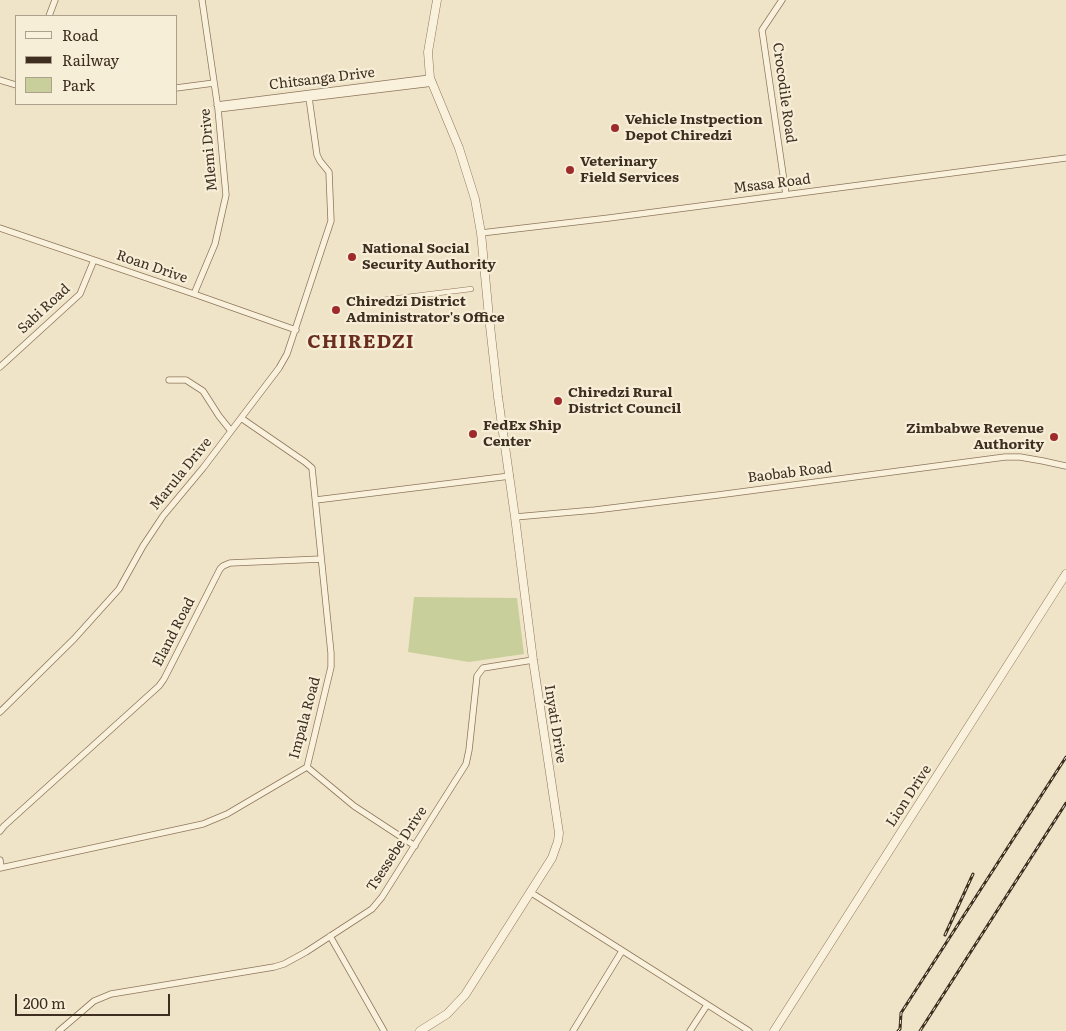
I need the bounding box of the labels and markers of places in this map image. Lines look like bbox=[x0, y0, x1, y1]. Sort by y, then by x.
place label: Vehicle Instpection Depot Chiredzi bbox=[625, 112, 763, 144]
marker: Vehicle Instpection Depot Chiredzi bbox=[609, 122, 621, 134]
place label: Veterinary Field Services bbox=[580, 154, 679, 186]
marker: Veterinary Field Services bbox=[564, 164, 576, 176]
place label: National Social Security Authority bbox=[362, 241, 496, 274]
marker: National Social Security Authority bbox=[346, 251, 358, 263]
place label: Chiredzi District Administrator's Office bbox=[346, 294, 505, 326]
marker: Chiredzi District Administrator's Office bbox=[330, 304, 342, 316]
place label: Chiredzi Rural District Council bbox=[568, 385, 681, 418]
marker: Chiredzi Rural District Council bbox=[552, 395, 564, 407]
place label: FedEx Ship Center bbox=[483, 418, 562, 451]
place label: Zimbabwe Revenue Authority bbox=[906, 421, 1044, 454]
marker: FedEx Ship Center bbox=[467, 428, 479, 440]
marker: Zimbabwe Revenue Authority bbox=[1048, 431, 1060, 443]

